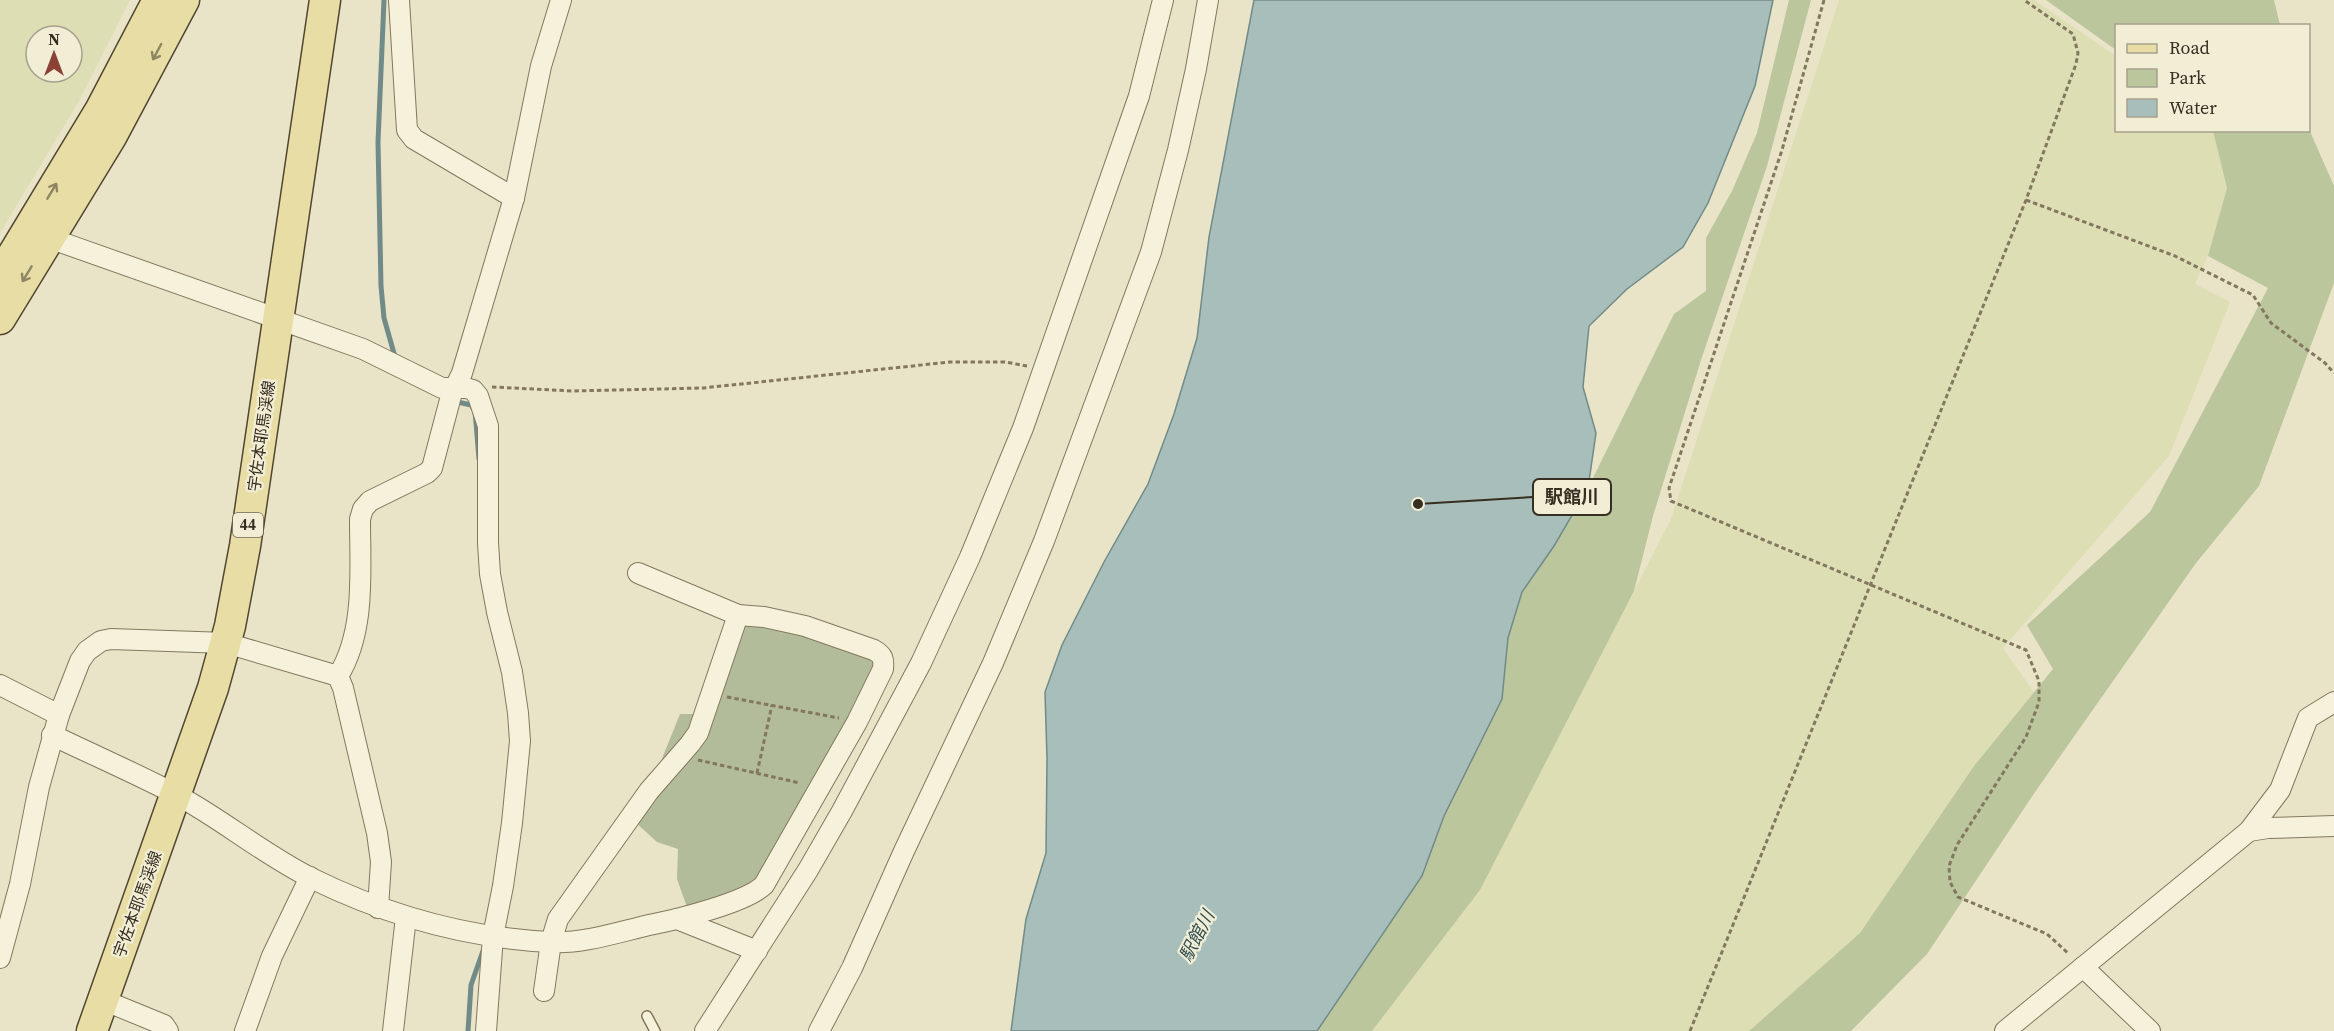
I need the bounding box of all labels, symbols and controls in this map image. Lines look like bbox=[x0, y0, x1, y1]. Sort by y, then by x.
north arrow bbox=[24, 24, 84, 84]
legend bbox=[2115, 24, 2310, 132]
text: N bbox=[48, 28, 60, 50]
text: Road bbox=[2169, 35, 2210, 60]
one-way arrow bbox=[151, 43, 163, 60]
text: Park bbox=[2169, 65, 2206, 90]
text: Water bbox=[2169, 95, 2217, 120]
one-way arrow bbox=[47, 183, 59, 200]
one-way arrow bbox=[21, 265, 33, 282]
street label: 宇佐本耶馬渓線 bbox=[242, 379, 280, 493]
callout: 駅館川 bbox=[1533, 479, 1611, 515]
text: 駅館川 bbox=[1545, 484, 1599, 509]
road number: 44 bbox=[233, 513, 263, 537]
street label: 宇佐本耶馬渓線 bbox=[108, 848, 166, 960]
water label: 駅館川 bbox=[1173, 904, 1221, 966]

